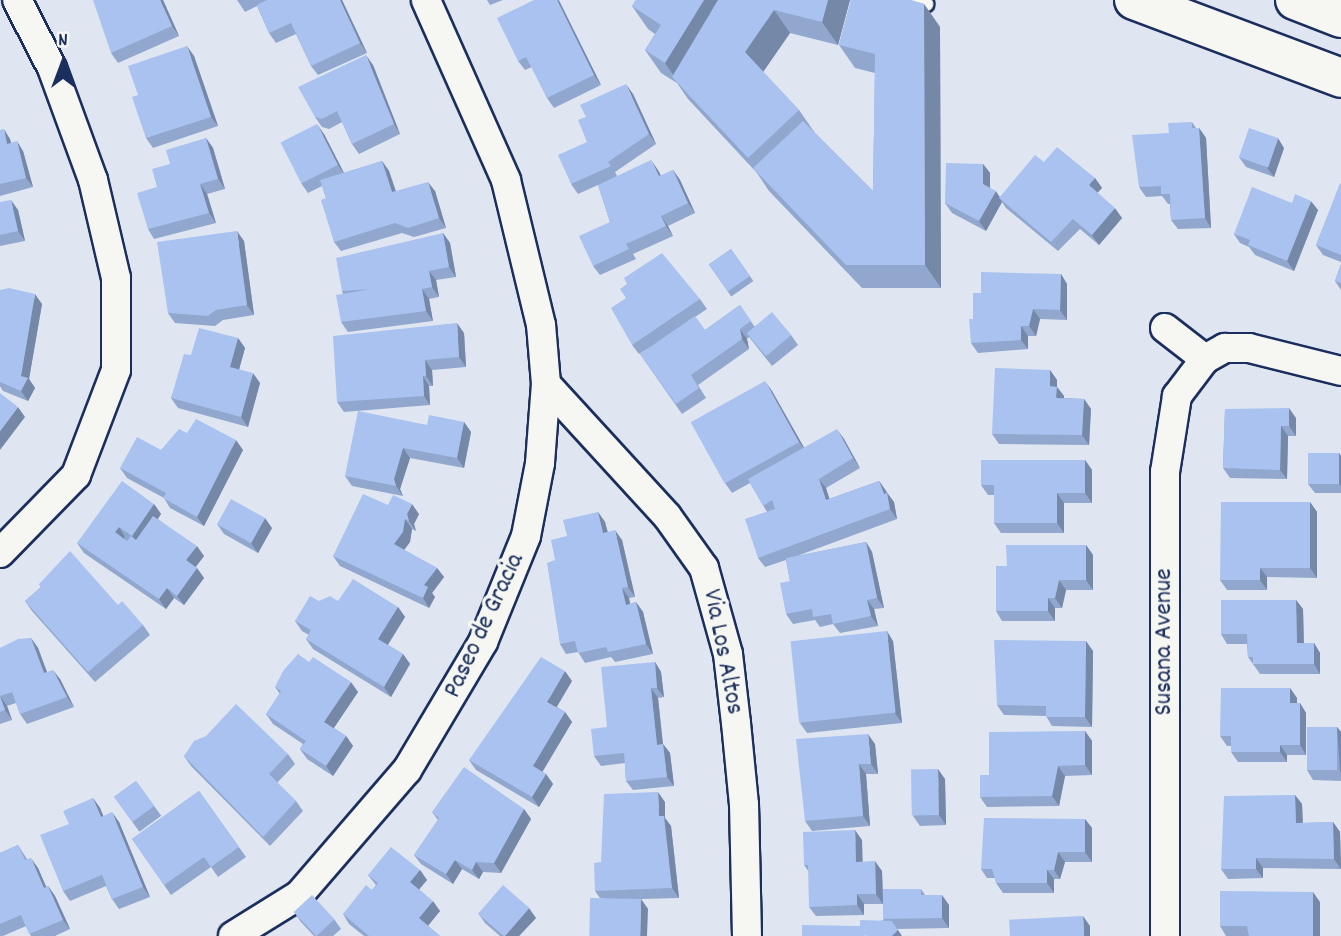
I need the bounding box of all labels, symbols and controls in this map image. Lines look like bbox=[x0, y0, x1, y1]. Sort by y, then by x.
north arrow bbox=[28, 28, 98, 98]
text: N bbox=[58, 28, 68, 55]
street label: Paseo de Gracia bbox=[438, 549, 532, 703]
street label: Susana Avenue bbox=[1149, 568, 1181, 716]
street label: Via Los Altos bbox=[695, 587, 749, 717]

